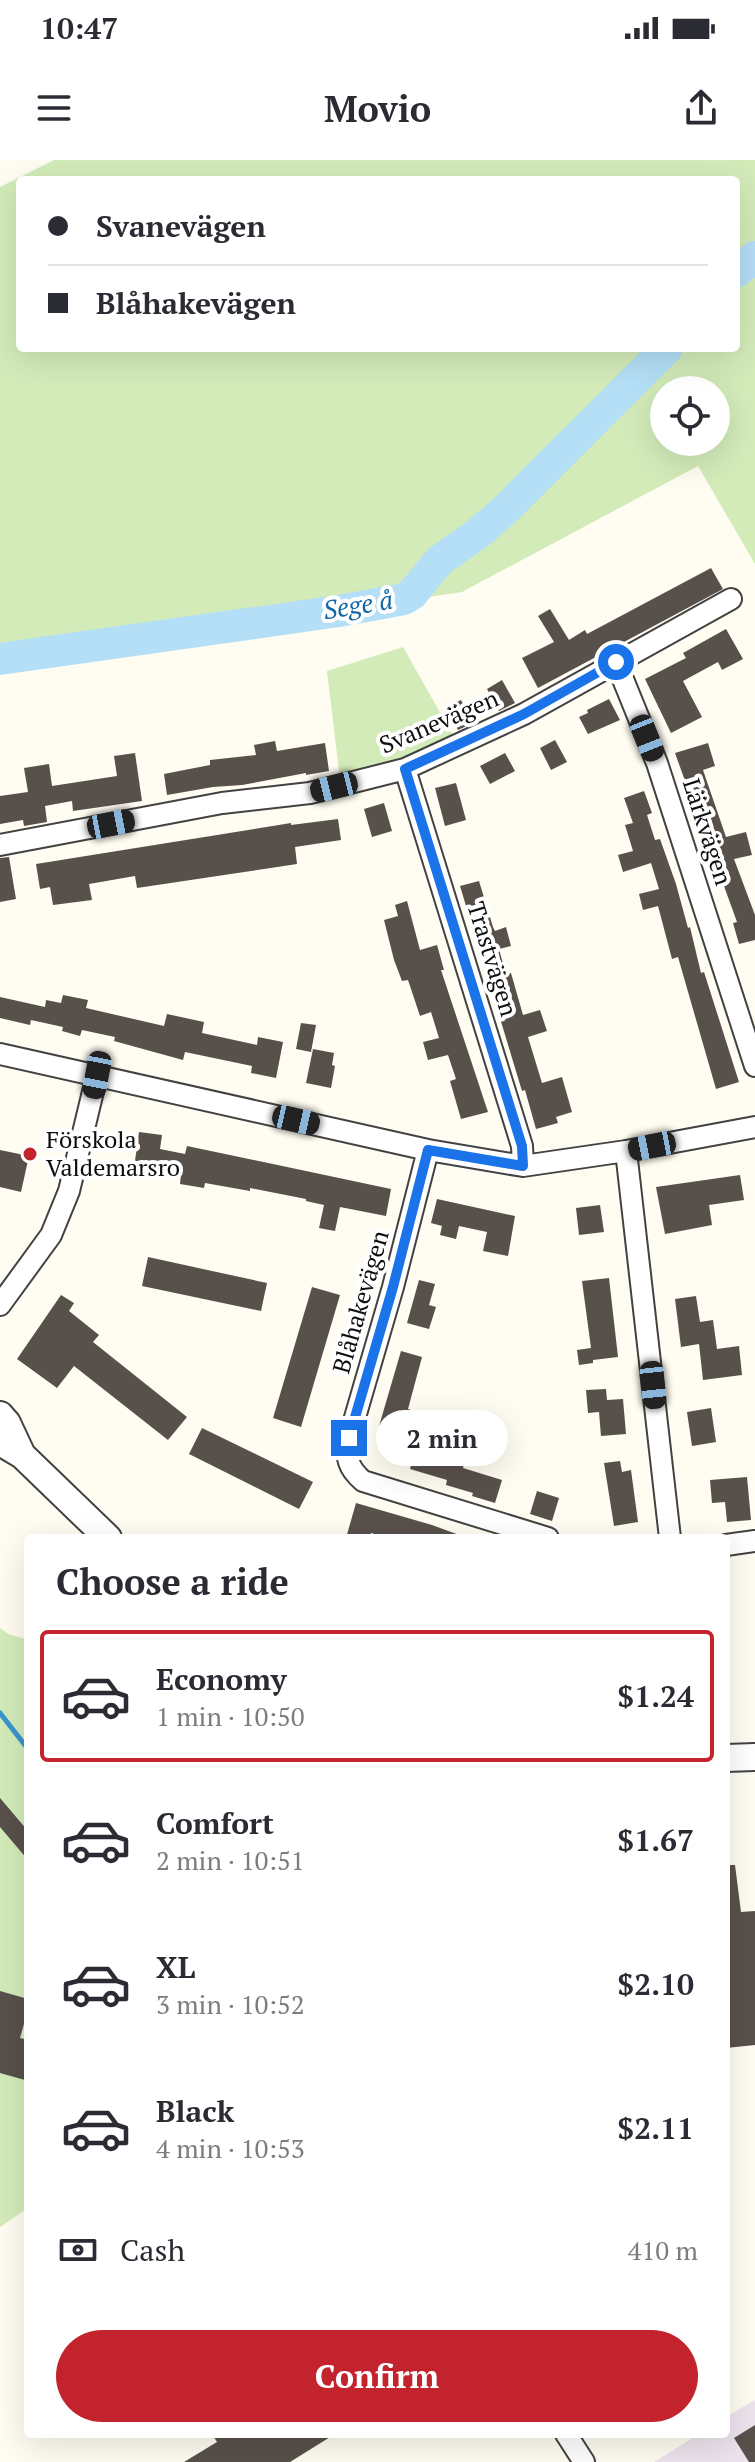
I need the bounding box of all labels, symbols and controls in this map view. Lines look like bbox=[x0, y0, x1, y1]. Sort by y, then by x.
text: 10:47 bbox=[40, 8, 118, 48]
text: Movio bbox=[324, 85, 431, 132]
icon: menu bbox=[32, 86, 76, 130]
icon: share bbox=[679, 86, 723, 130]
text: Svanevägen bbox=[96, 206, 266, 246]
text: Blåhakevägen bbox=[96, 283, 296, 323]
map controls bbox=[650, 376, 730, 456]
button: locate bbox=[650, 376, 730, 456]
water label: Sege å bbox=[320, 582, 395, 626]
route start bbox=[598, 644, 634, 680]
street label: Svanevägen bbox=[374, 682, 503, 760]
car bbox=[627, 711, 667, 765]
car bbox=[308, 770, 360, 804]
street label: Lärkvägen bbox=[676, 774, 740, 889]
car bbox=[85, 808, 137, 840]
street label: Trastvägen bbox=[460, 898, 526, 1020]
car bbox=[81, 1049, 113, 1101]
car bbox=[270, 1103, 322, 1137]
place label: Förskola Valdemarsro bbox=[46, 1123, 180, 1183]
car bbox=[626, 1130, 678, 1162]
marker: Förskola Valdemarsro bbox=[21, 1145, 39, 1163]
street label: Blåhakevägen bbox=[324, 1227, 396, 1377]
car bbox=[639, 1360, 667, 1410]
callout: 2 min bbox=[377, 1410, 509, 1466]
route end bbox=[331, 1420, 367, 1456]
text: 2 min bbox=[406, 1421, 478, 1455]
text: Choose a ride bbox=[56, 1558, 289, 1605]
text: Economy bbox=[156, 1659, 287, 1699]
icon: car bbox=[60, 1660, 132, 1732]
text: $1.24 bbox=[617, 1676, 694, 1716]
text: 1 min · 10:50 bbox=[156, 1699, 305, 1733]
text: Comfort bbox=[156, 1803, 274, 1843]
icon: car bbox=[60, 1804, 132, 1876]
text: $1.67 bbox=[617, 1820, 694, 1860]
text: 2 min · 10:51 bbox=[156, 1843, 305, 1877]
text: XL bbox=[156, 1947, 195, 1987]
icon: car bbox=[60, 1948, 132, 2020]
text: $2.10 bbox=[617, 1964, 694, 2004]
text: 3 min · 10:52 bbox=[156, 1987, 305, 2021]
text: Black bbox=[156, 2091, 234, 2131]
icon: car bbox=[60, 2092, 132, 2164]
text: $2.11 bbox=[617, 2108, 694, 2148]
text: 4 min · 10:53 bbox=[156, 2131, 305, 2165]
icon: cash bbox=[56, 2228, 100, 2272]
text: Cash bbox=[120, 2230, 185, 2270]
text: 410 m bbox=[628, 2233, 698, 2267]
button: Confirm bbox=[56, 2330, 698, 2422]

